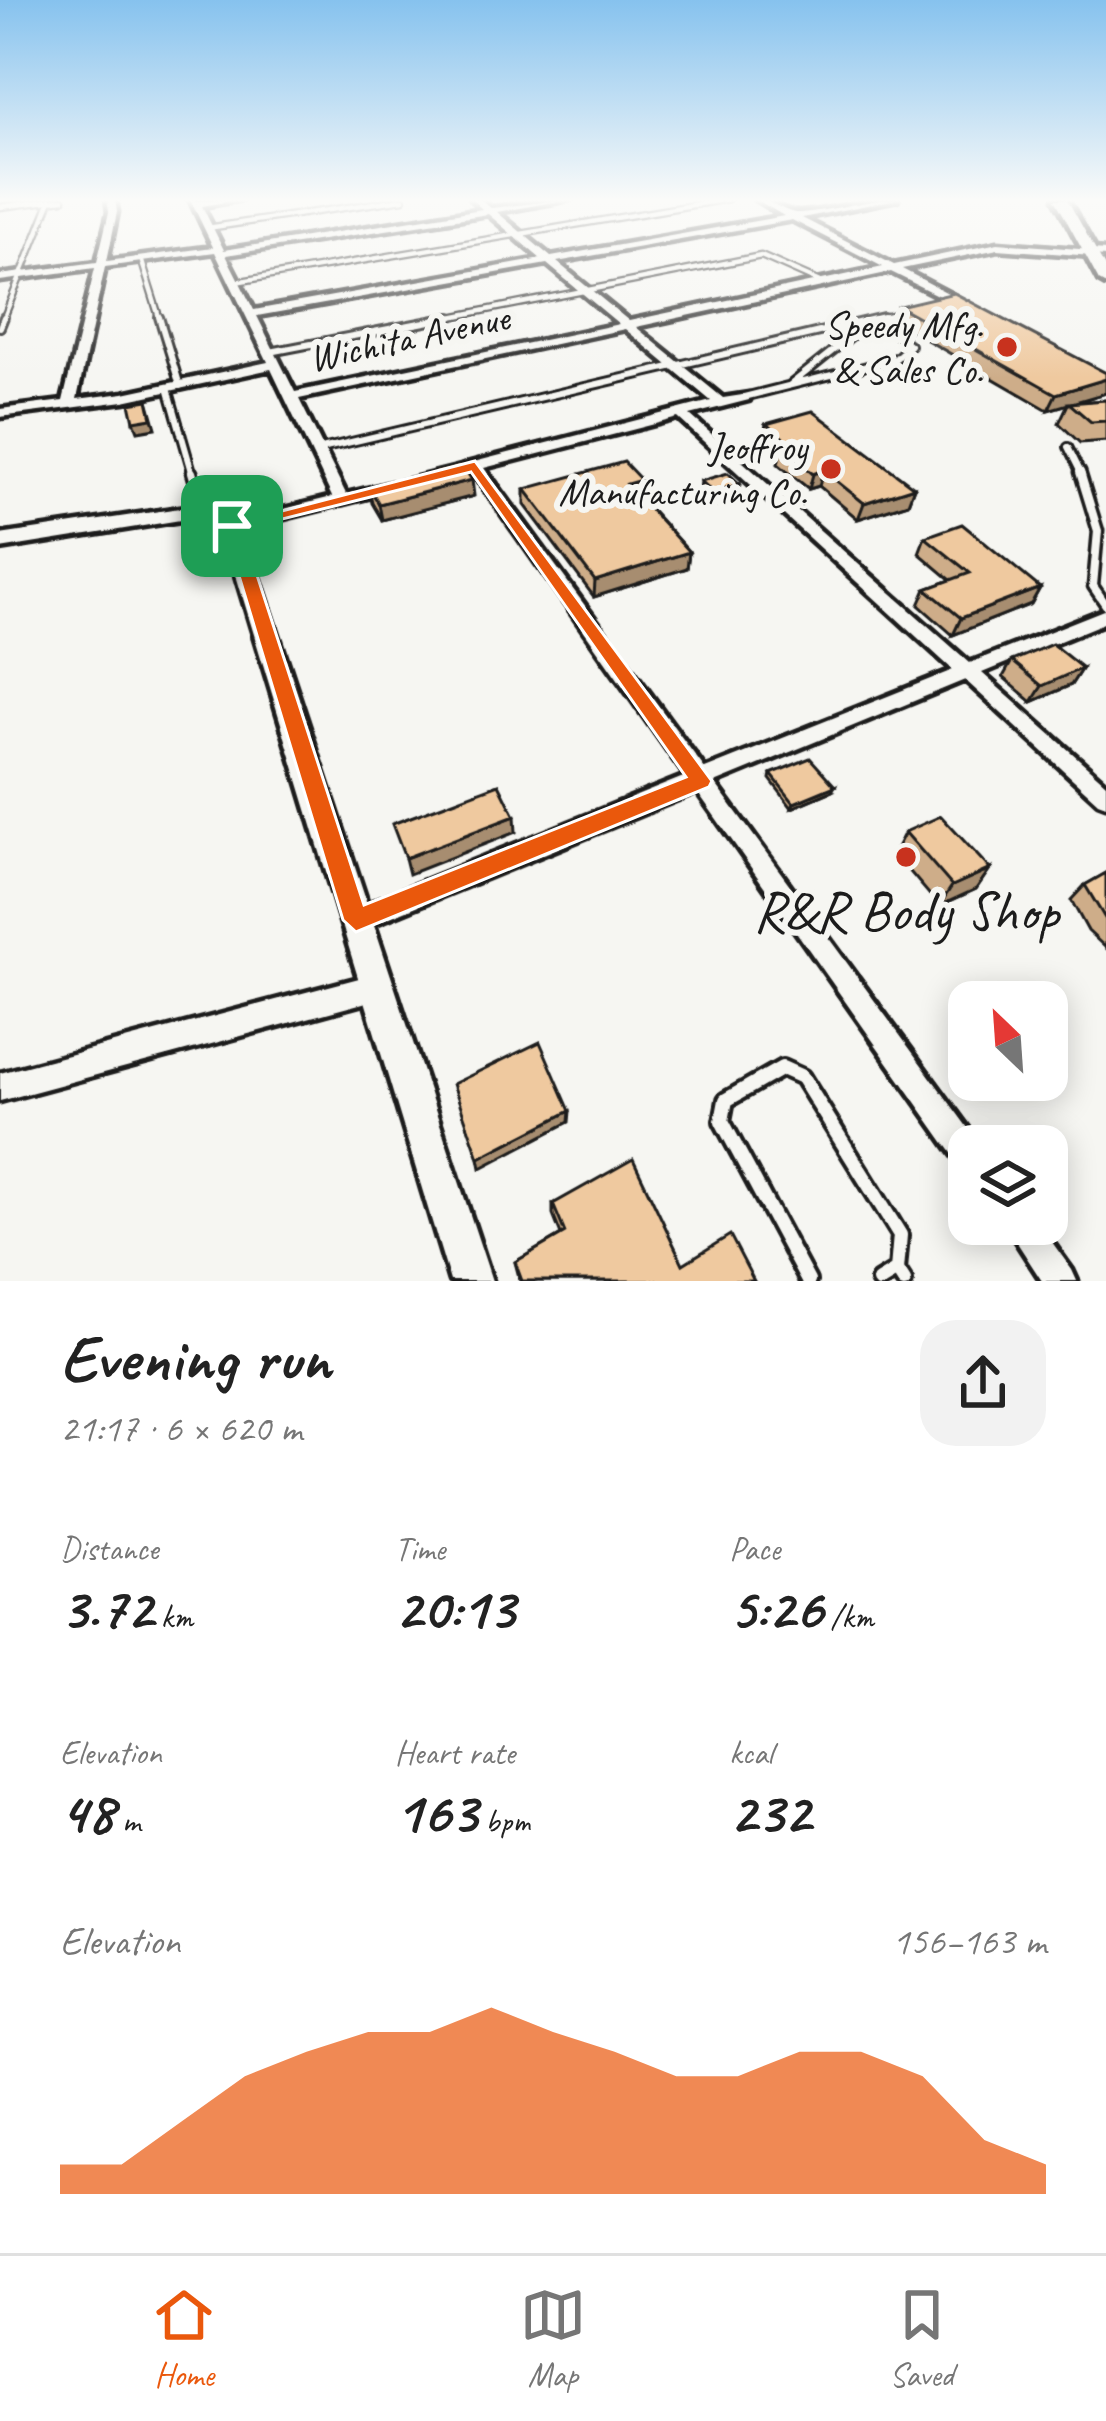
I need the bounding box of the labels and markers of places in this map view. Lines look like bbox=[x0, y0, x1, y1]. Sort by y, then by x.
place label: Speedy Mfg. & Sales Co. bbox=[825, 301, 983, 395]
marker: Speedy Mfg. & Sales Co. bbox=[994, 334, 1020, 360]
place label: Jeoffroy Manufacturing Co. bbox=[559, 423, 810, 517]
marker: Jeoffroy Manufacturing Co. bbox=[818, 456, 844, 482]
pin bbox=[181, 475, 283, 577]
marker: R&R Body Shop bbox=[893, 844, 919, 870]
place label: R&R Body Shop bbox=[753, 875, 1061, 947]

